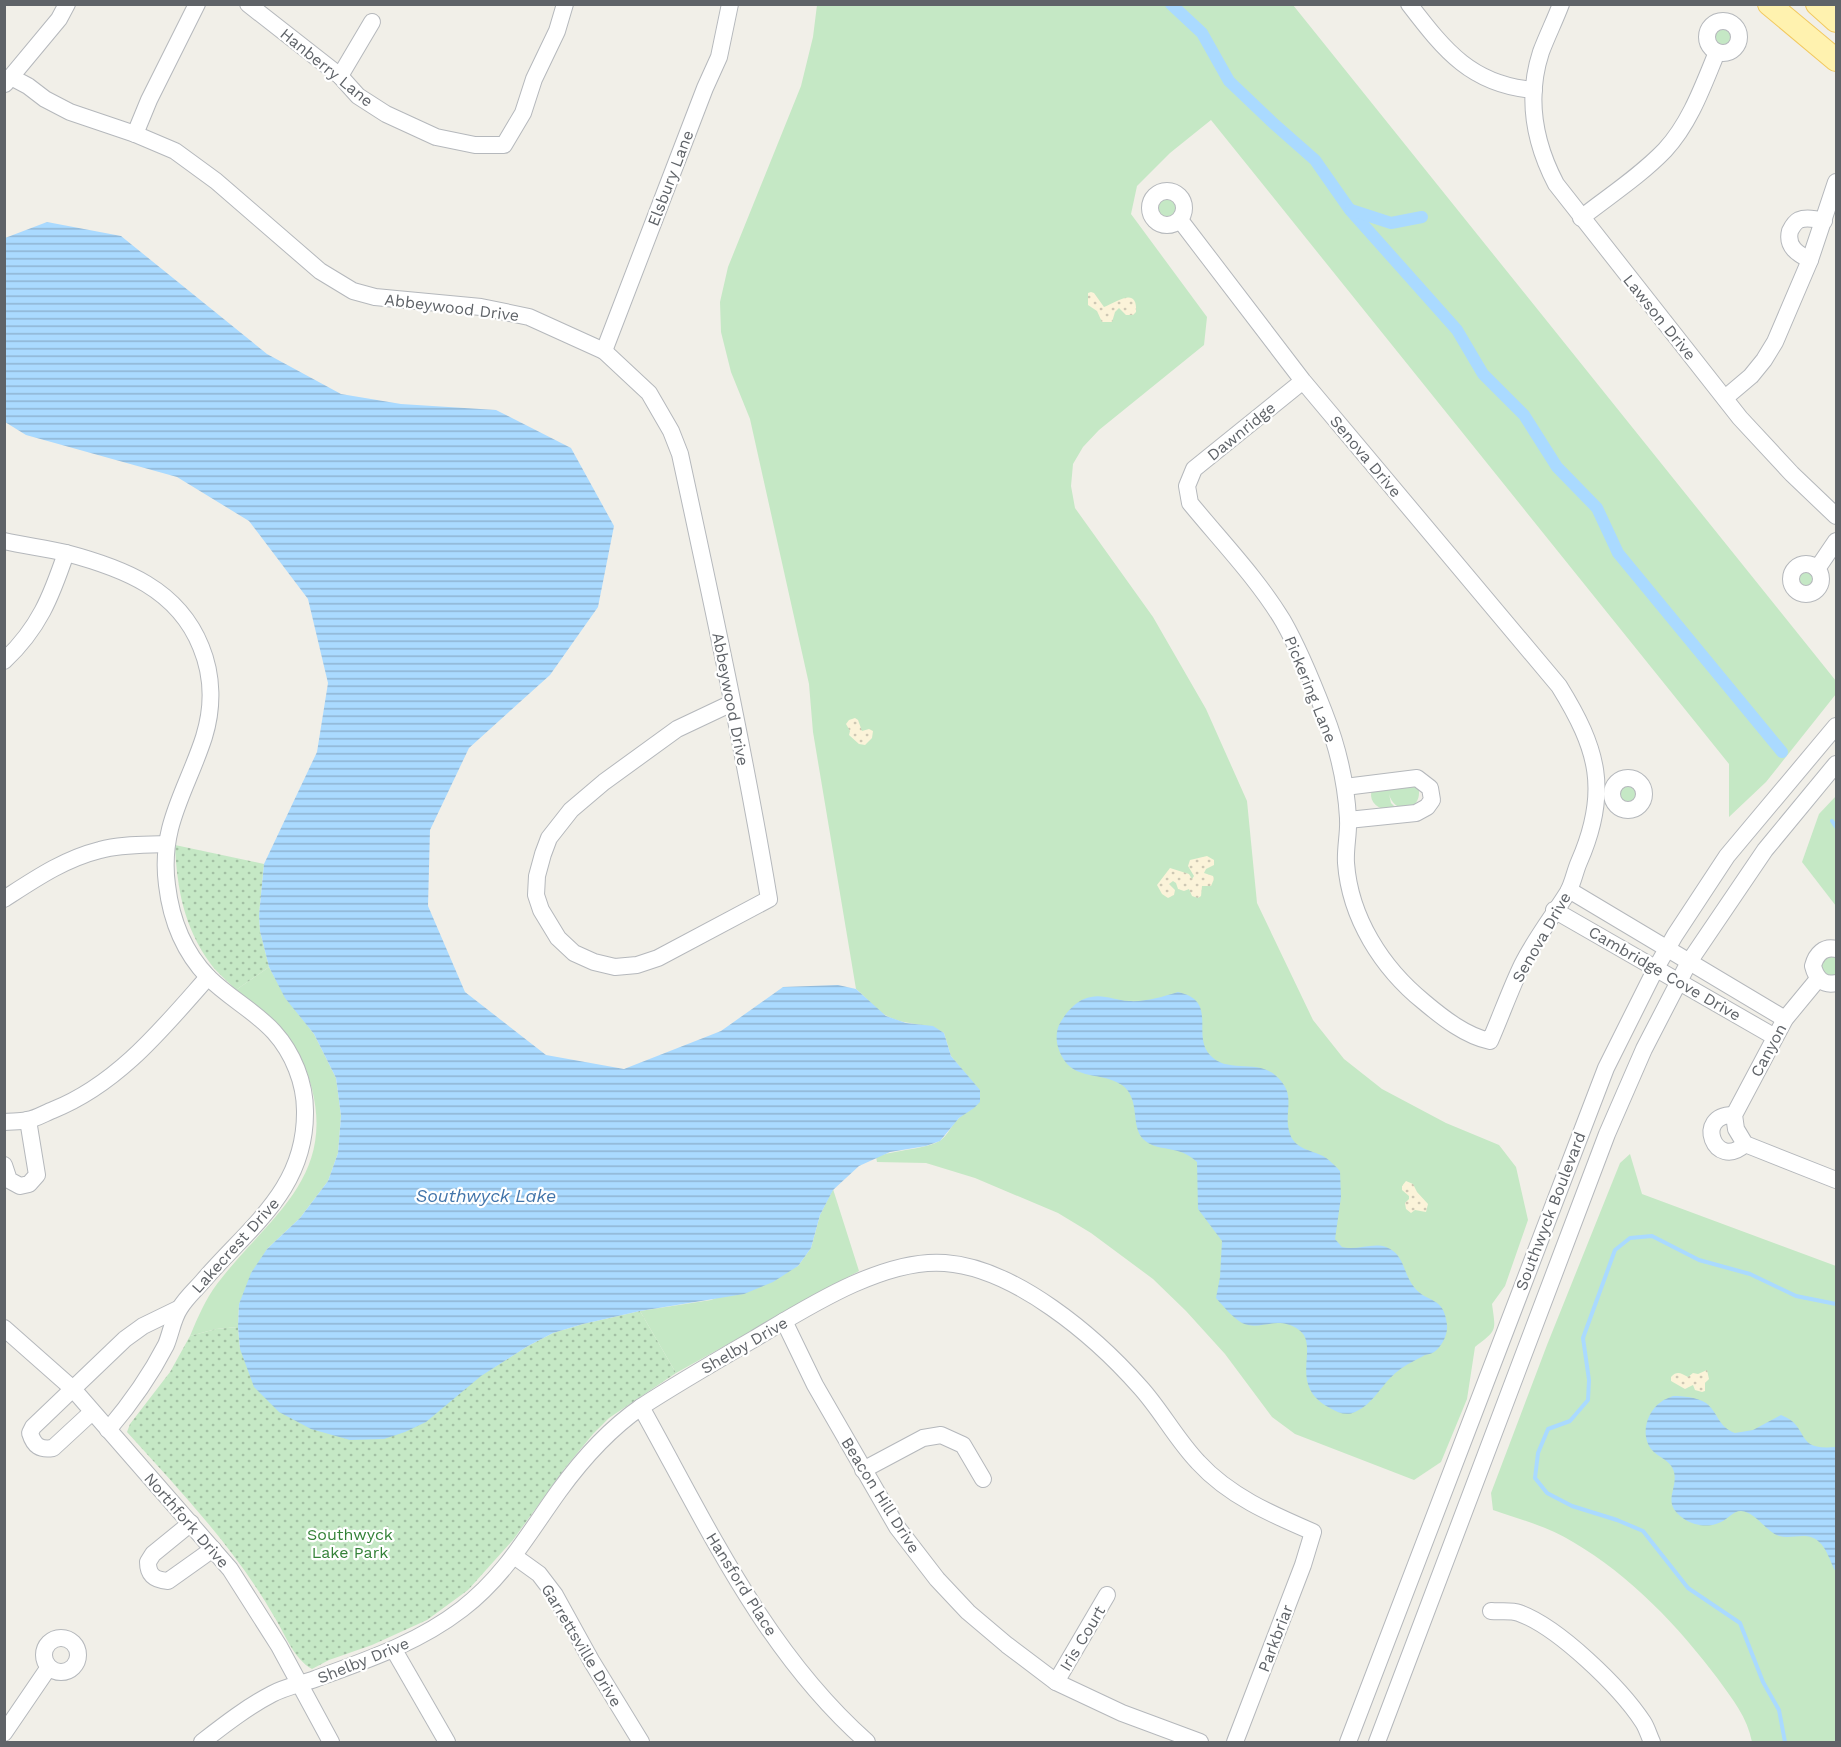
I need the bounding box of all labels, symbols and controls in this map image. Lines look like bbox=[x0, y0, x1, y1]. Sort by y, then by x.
street label: Hanberry Lane bbox=[276, 24, 377, 111]
street label: Elsbury Lane bbox=[643, 128, 697, 229]
street label: Lawson Drive bbox=[1619, 271, 1700, 364]
street label: Abbeywood Drive bbox=[384, 290, 520, 325]
street label: Dawnridge bbox=[1203, 398, 1279, 465]
street label: Senova Drive bbox=[1326, 412, 1405, 501]
street label: Abbeywood Drive bbox=[708, 631, 753, 767]
street label: Pickering Lane bbox=[1280, 633, 1341, 745]
street label: Senova Drive bbox=[1508, 889, 1575, 986]
street label: Cambridge Cove Drive bbox=[1585, 922, 1744, 1025]
street label: Canyon bbox=[1747, 1020, 1790, 1080]
street label: Southwyck Boulevard bbox=[1511, 1129, 1589, 1293]
water label: Southwyck Lake bbox=[416, 1185, 556, 1206]
street label: Lakecrest Drive bbox=[188, 1194, 283, 1297]
street label: Shelby Drive bbox=[697, 1313, 791, 1378]
street label: Beacon Hill Drive bbox=[837, 1434, 924, 1557]
street label: Northfork Drive bbox=[140, 1469, 233, 1572]
park label: Southwyck Lake Park bbox=[307, 1525, 393, 1562]
street label: Hansford Place bbox=[702, 1529, 781, 1639]
street label: Garrettsville Drive bbox=[537, 1580, 626, 1710]
street label: Parkbriar bbox=[1254, 1601, 1297, 1675]
street label: Iris Court bbox=[1056, 1602, 1109, 1674]
street label: Shelby Drive bbox=[315, 1633, 412, 1687]

